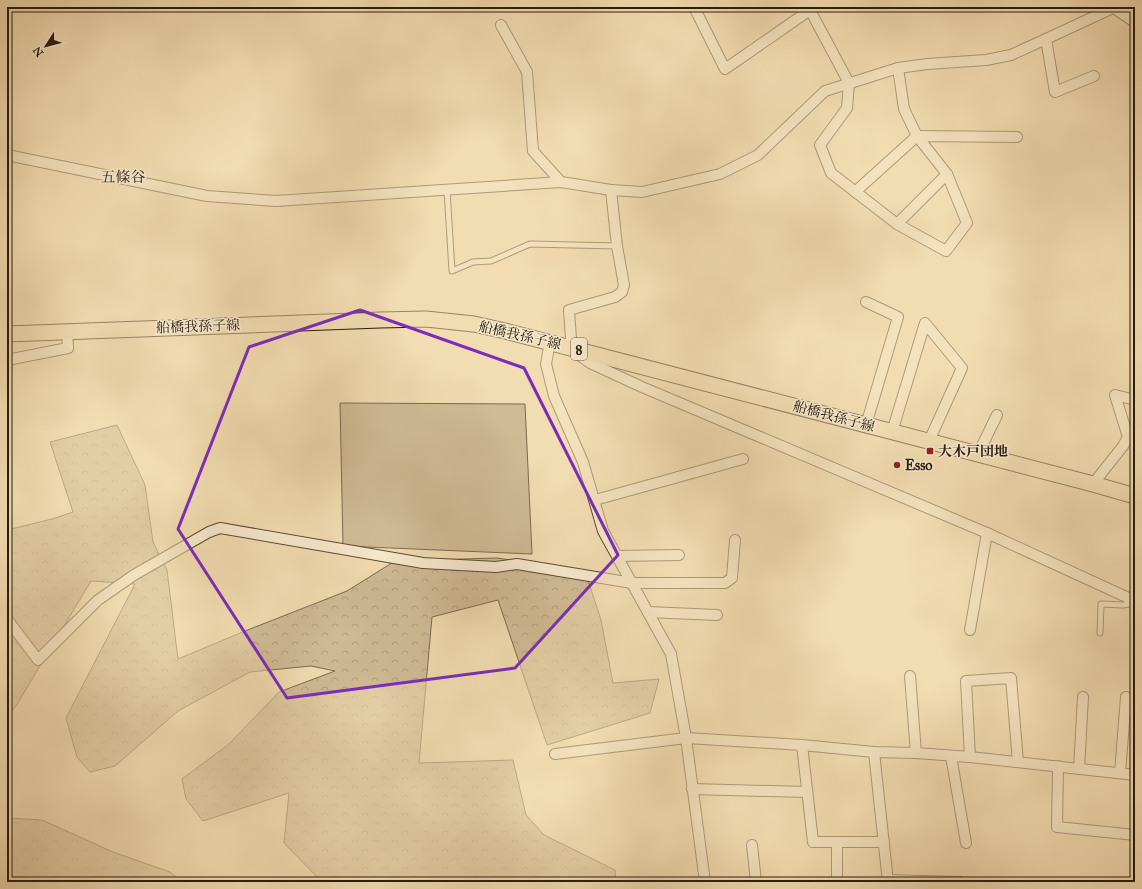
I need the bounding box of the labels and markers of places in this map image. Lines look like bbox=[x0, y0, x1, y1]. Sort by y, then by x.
place label: 大木戸団地 bbox=[938, 443, 1008, 460]
marker: 大木戸団地 bbox=[925, 446, 935, 456]
place label: Esso bbox=[905, 457, 932, 474]
marker: Esso bbox=[892, 460, 902, 470]

